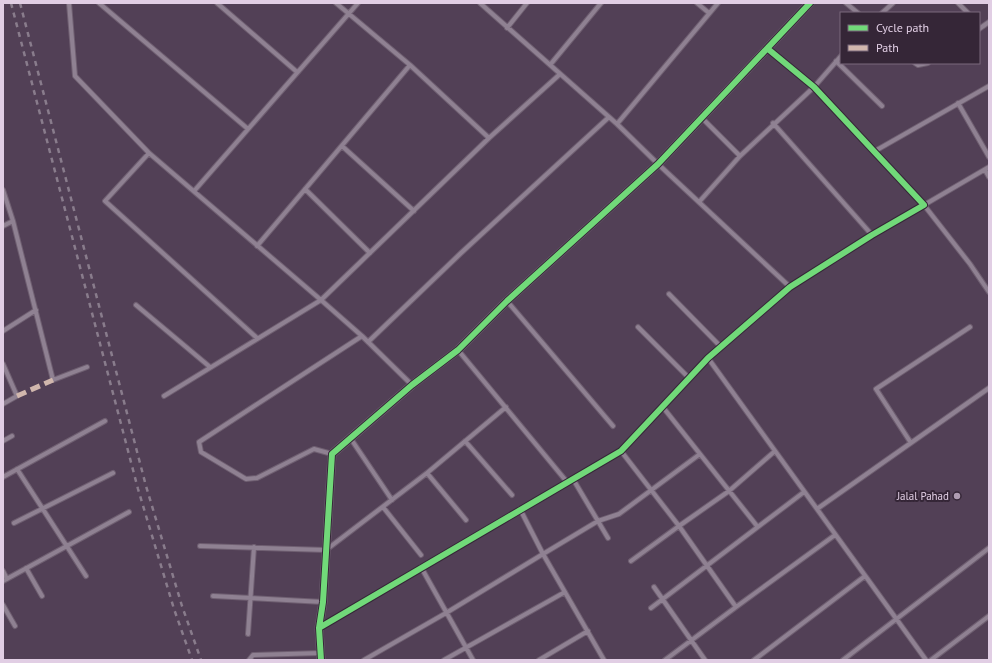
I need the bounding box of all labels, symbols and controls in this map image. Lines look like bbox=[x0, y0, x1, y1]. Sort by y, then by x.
legend bbox=[840, 12, 980, 64]
text: Cycle path bbox=[876, 20, 929, 35]
text: Path bbox=[876, 40, 899, 55]
place label: Jalal Pahad bbox=[896, 489, 949, 503]
marker: Jalal Pahad bbox=[952, 491, 962, 501]

